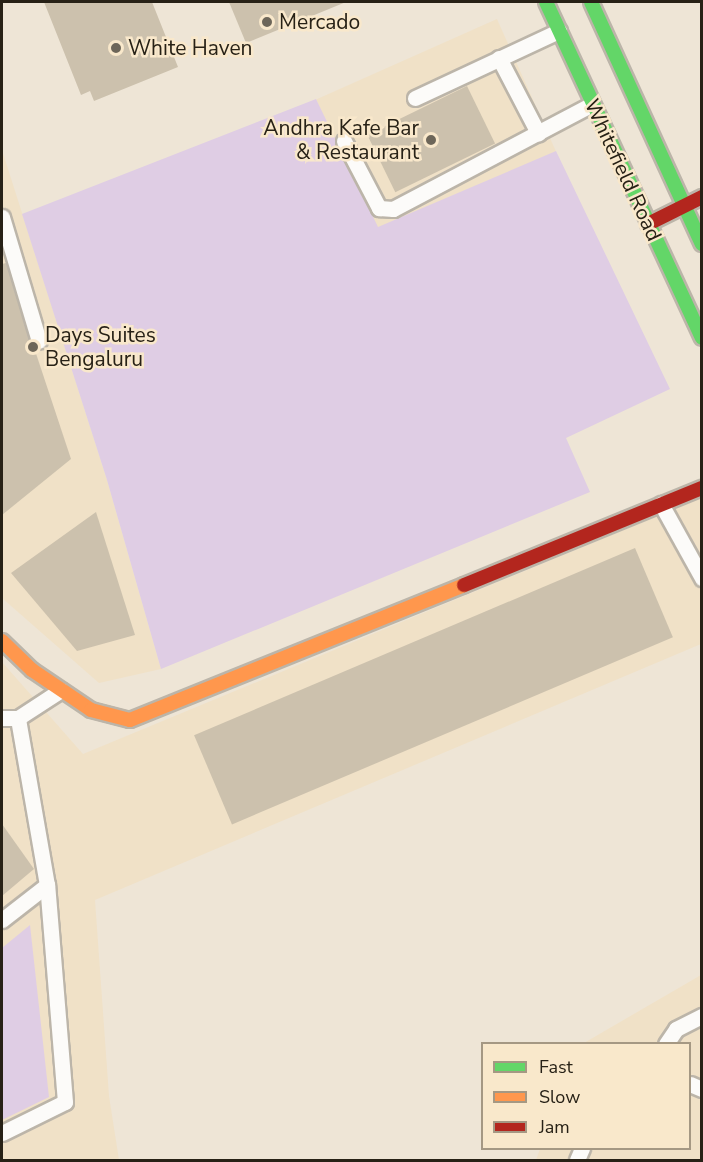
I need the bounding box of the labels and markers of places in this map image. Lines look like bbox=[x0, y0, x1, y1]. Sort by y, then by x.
place label: Mercado bbox=[279, 9, 360, 35]
marker: Mercado bbox=[260, 15, 274, 29]
place label: White Haven bbox=[128, 35, 253, 61]
marker: White Haven bbox=[109, 41, 123, 55]
place label: Andhra Kafe Bar & Restaurant bbox=[263, 115, 419, 165]
marker: Andhra Kafe Bar & Restaurant bbox=[424, 133, 438, 147]
place label: Days Suites Bengaluru bbox=[45, 322, 156, 372]
marker: Days Suites Bengaluru bbox=[26, 340, 40, 354]

